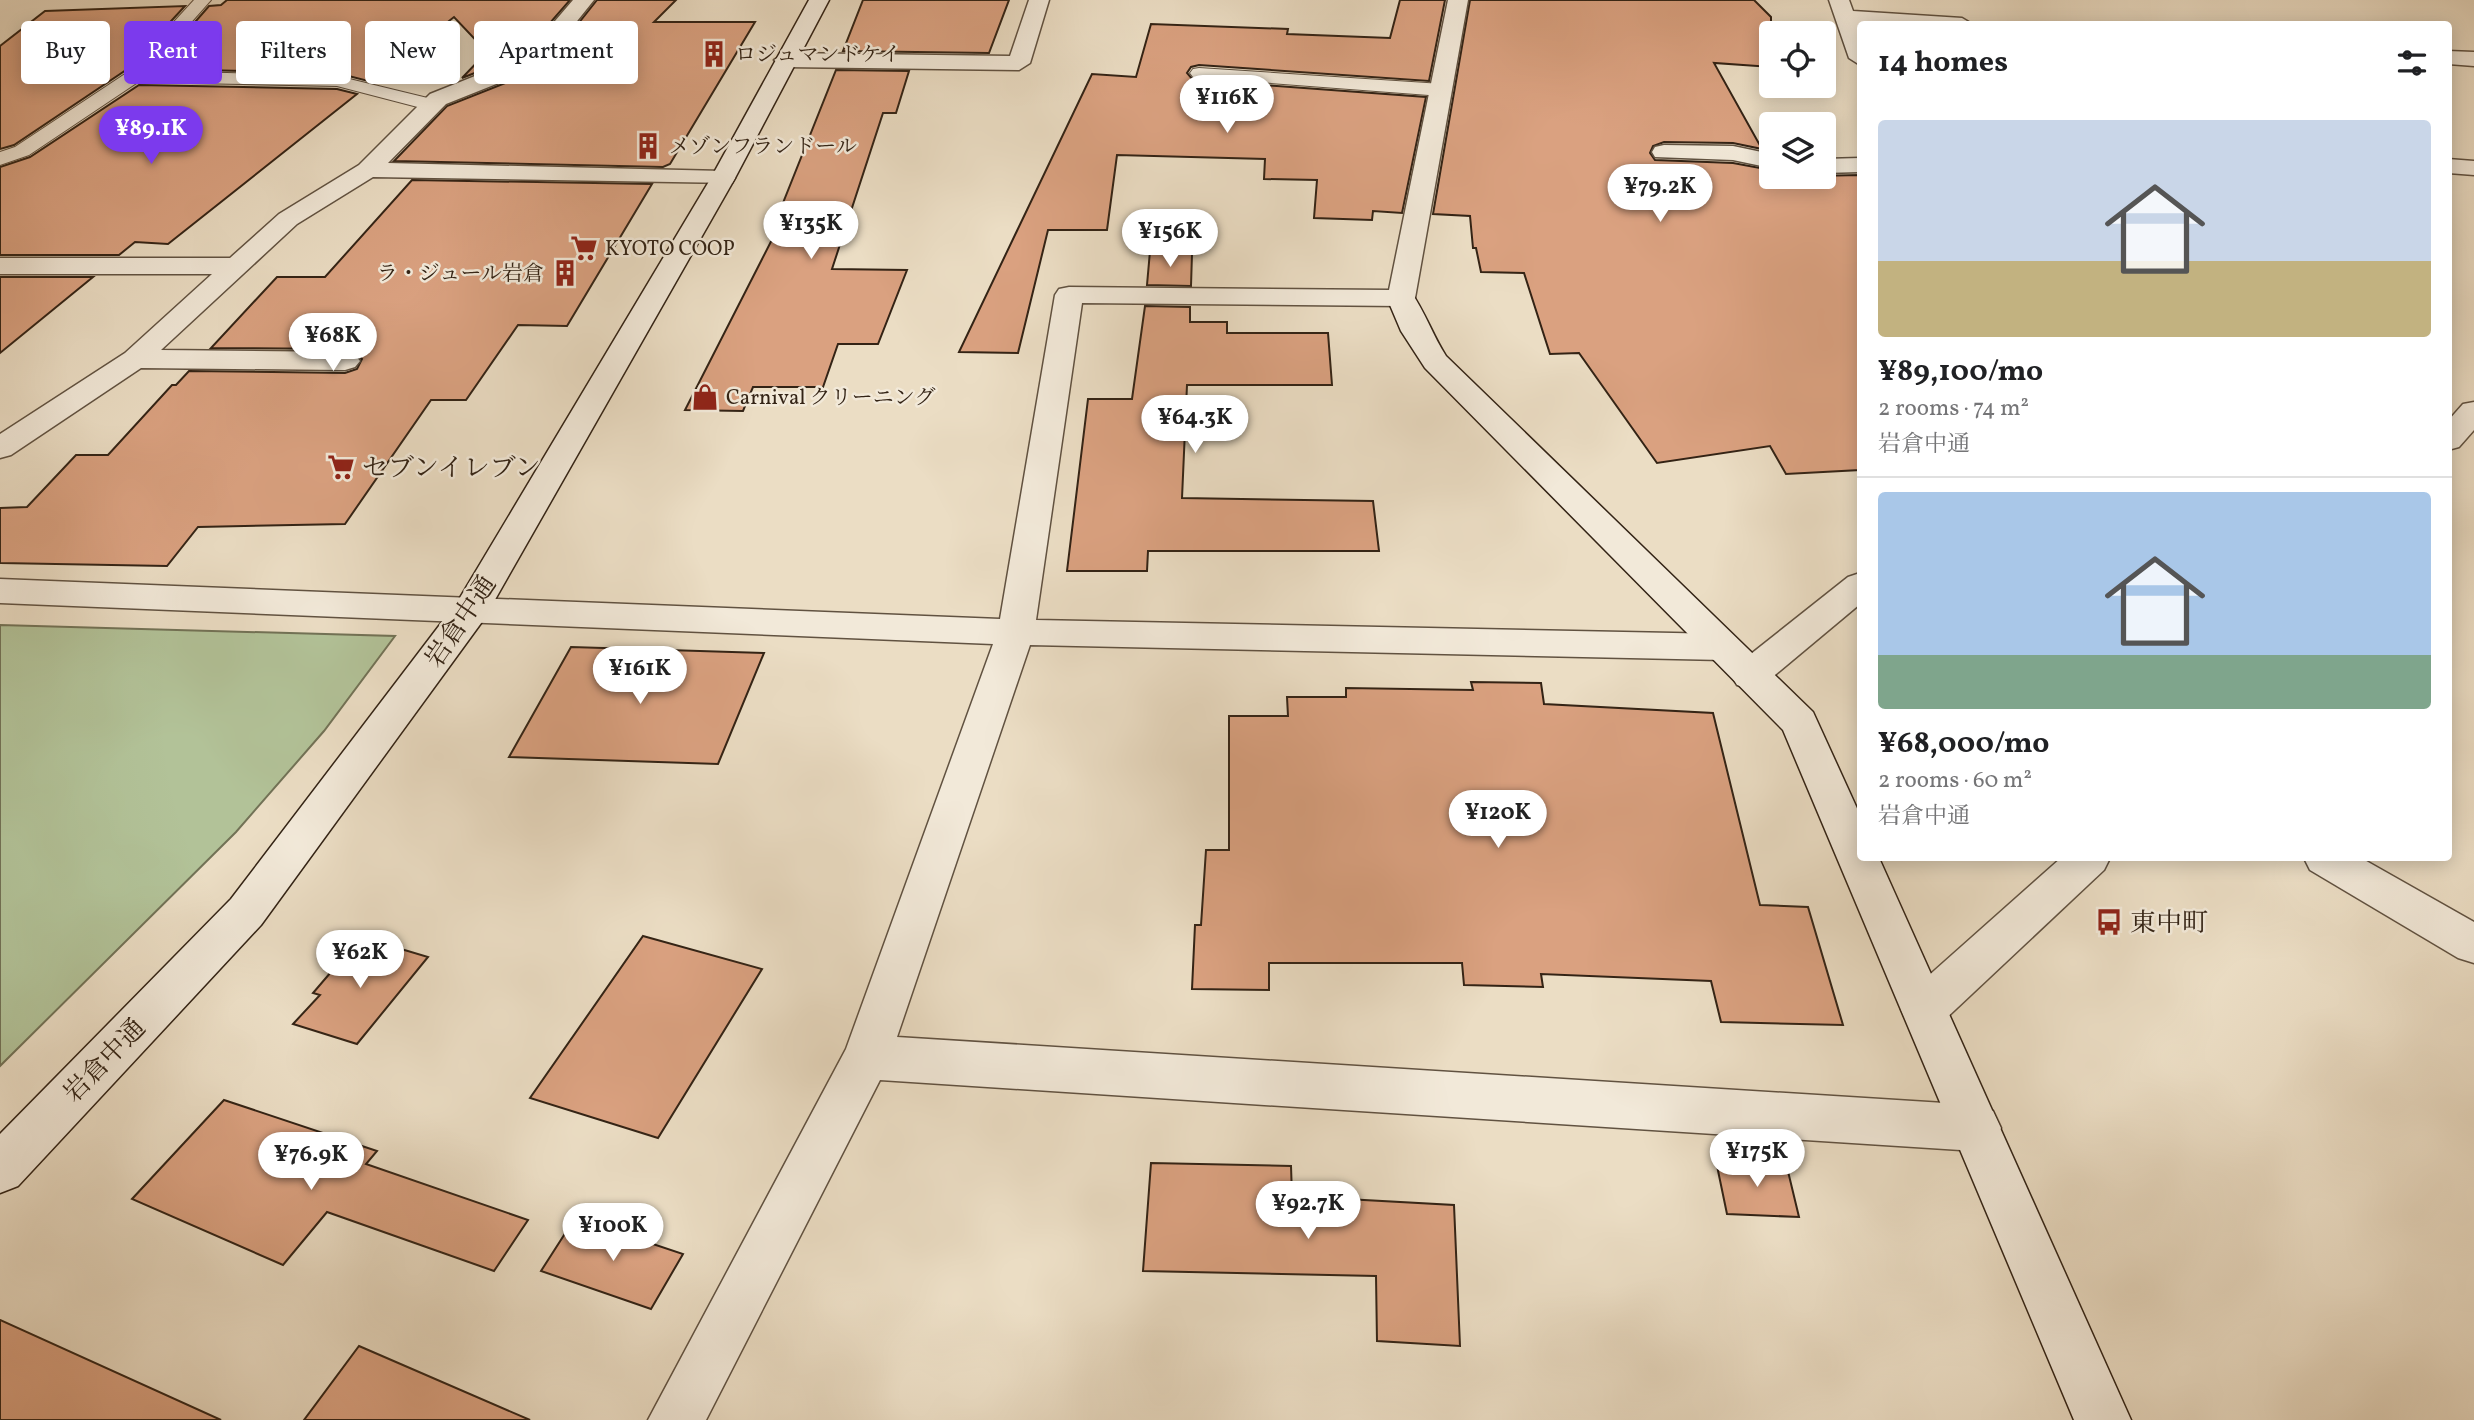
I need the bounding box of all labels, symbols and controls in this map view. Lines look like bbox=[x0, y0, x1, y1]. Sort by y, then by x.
chip: Buy bbox=[21, 21, 110, 84]
chip: Rent bbox=[124, 21, 222, 84]
chip: Filters bbox=[236, 21, 351, 84]
chip: New bbox=[365, 21, 460, 84]
chip: Apartment bbox=[474, 21, 638, 84]
map controls bbox=[1759, 21, 1836, 189]
button: locate bbox=[1759, 21, 1836, 98]
building icon: ロジュマンドケイ bbox=[699, 39, 729, 69]
place label: ロジュマンドケイ bbox=[735, 41, 901, 70]
text: 14 homes bbox=[1878, 42, 2008, 84]
icon: filters bbox=[2393, 44, 2431, 82]
pin: ¥116K bbox=[1178, 76, 1276, 135]
text: ¥116K bbox=[1196, 82, 1258, 114]
pin: ¥89.1K bbox=[94, 106, 208, 166]
button: layers bbox=[1759, 112, 1836, 189]
text: ¥89.1K bbox=[115, 113, 187, 145]
building icon: メゾンフランドール bbox=[633, 131, 663, 161]
place label: メゾンフランドール bbox=[669, 133, 857, 162]
pin: ¥79.2K bbox=[1603, 164, 1717, 224]
icon: home bbox=[2092, 166, 2218, 292]
text: ¥79.2K bbox=[1624, 171, 1696, 203]
pin: ¥135K bbox=[762, 202, 860, 261]
text: ¥135K bbox=[779, 208, 843, 240]
pin: ¥156K bbox=[1121, 210, 1219, 269]
text: ¥156K bbox=[1138, 216, 1202, 248]
supermarket icon: KYOTO COOP bbox=[569, 233, 599, 263]
place label: KYOTO COOP bbox=[605, 235, 735, 264]
building icon: ラ・ジュール岩倉 bbox=[550, 258, 580, 288]
place label: ラ・ジュール岩倉 bbox=[377, 260, 544, 289]
pin: ¥68K bbox=[292, 314, 374, 373]
text: ¥68K bbox=[305, 320, 361, 352]
text: ¥89,100/mo bbox=[1878, 351, 2043, 393]
shop icon: Carnival クリーニング bbox=[690, 382, 720, 412]
place label: Carnival クリーニング bbox=[726, 384, 935, 413]
text: 2 rooms · 74 m² bbox=[1878, 393, 2029, 425]
pin: ¥64.3K bbox=[1138, 396, 1252, 455]
text: ¥64.3K bbox=[1157, 402, 1233, 434]
text: 岩倉中通 bbox=[1878, 429, 1970, 461]
place label: セブンイレブン bbox=[362, 451, 541, 487]
supermarket icon: セブンイレブン bbox=[326, 452, 356, 482]
icon: home bbox=[2092, 538, 2218, 664]
street label: 岩倉中通 bbox=[418, 569, 506, 675]
pin: ¥161K bbox=[591, 646, 689, 706]
text: ¥161K bbox=[609, 653, 671, 685]
text: ¥68,000/mo bbox=[1878, 723, 2049, 765]
text: 2 rooms · 60 m² bbox=[1878, 765, 2032, 797]
pin: ¥120K bbox=[1449, 790, 1547, 850]
text: ¥120K bbox=[1465, 797, 1531, 829]
text: 岩倉中通 bbox=[1878, 801, 1970, 833]
place label: 東中町 bbox=[2130, 906, 2208, 942]
bus stop icon: 東中町 bbox=[2094, 907, 2124, 937]
pin: ¥62K bbox=[319, 930, 401, 990]
text: ¥62K bbox=[332, 937, 388, 969]
street label: 岩倉中通 bbox=[56, 1011, 155, 1111]
pin: ¥175K bbox=[1708, 1130, 1806, 1189]
pin: ¥76.9K bbox=[254, 1132, 368, 1192]
text: ¥175K bbox=[1726, 1136, 1788, 1168]
text: ¥76.9K bbox=[274, 1139, 348, 1171]
pin: ¥92.7K bbox=[1251, 1182, 1365, 1241]
text: ¥92.7K bbox=[1272, 1188, 1344, 1220]
pin: ¥100K bbox=[564, 1204, 662, 1263]
text: ¥100K bbox=[579, 1210, 648, 1242]

